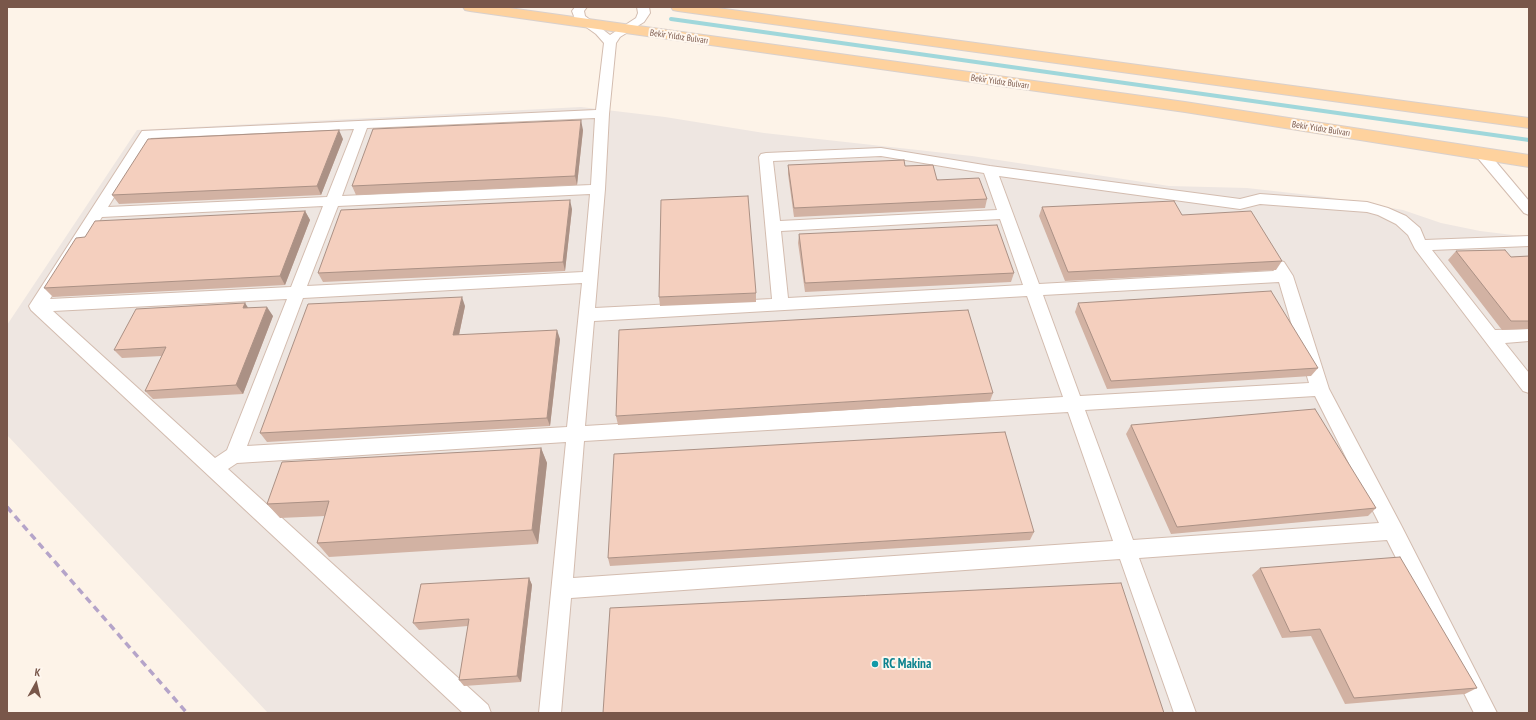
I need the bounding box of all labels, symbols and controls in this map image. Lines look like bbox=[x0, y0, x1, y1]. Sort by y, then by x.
street label: Bekir Yıldız Bulvarı bbox=[649, 28, 709, 46]
street label: Bekir Yıldız Bulvarı bbox=[970, 73, 1030, 91]
street label: Bekir Yıldız Bulvarı bbox=[1291, 119, 1351, 139]
place label: RC Makina bbox=[883, 656, 931, 672]
marker: RC Makina bbox=[870, 659, 880, 669]
north arrow bbox=[16, 664, 56, 704]
text: K bbox=[34, 665, 41, 679]

